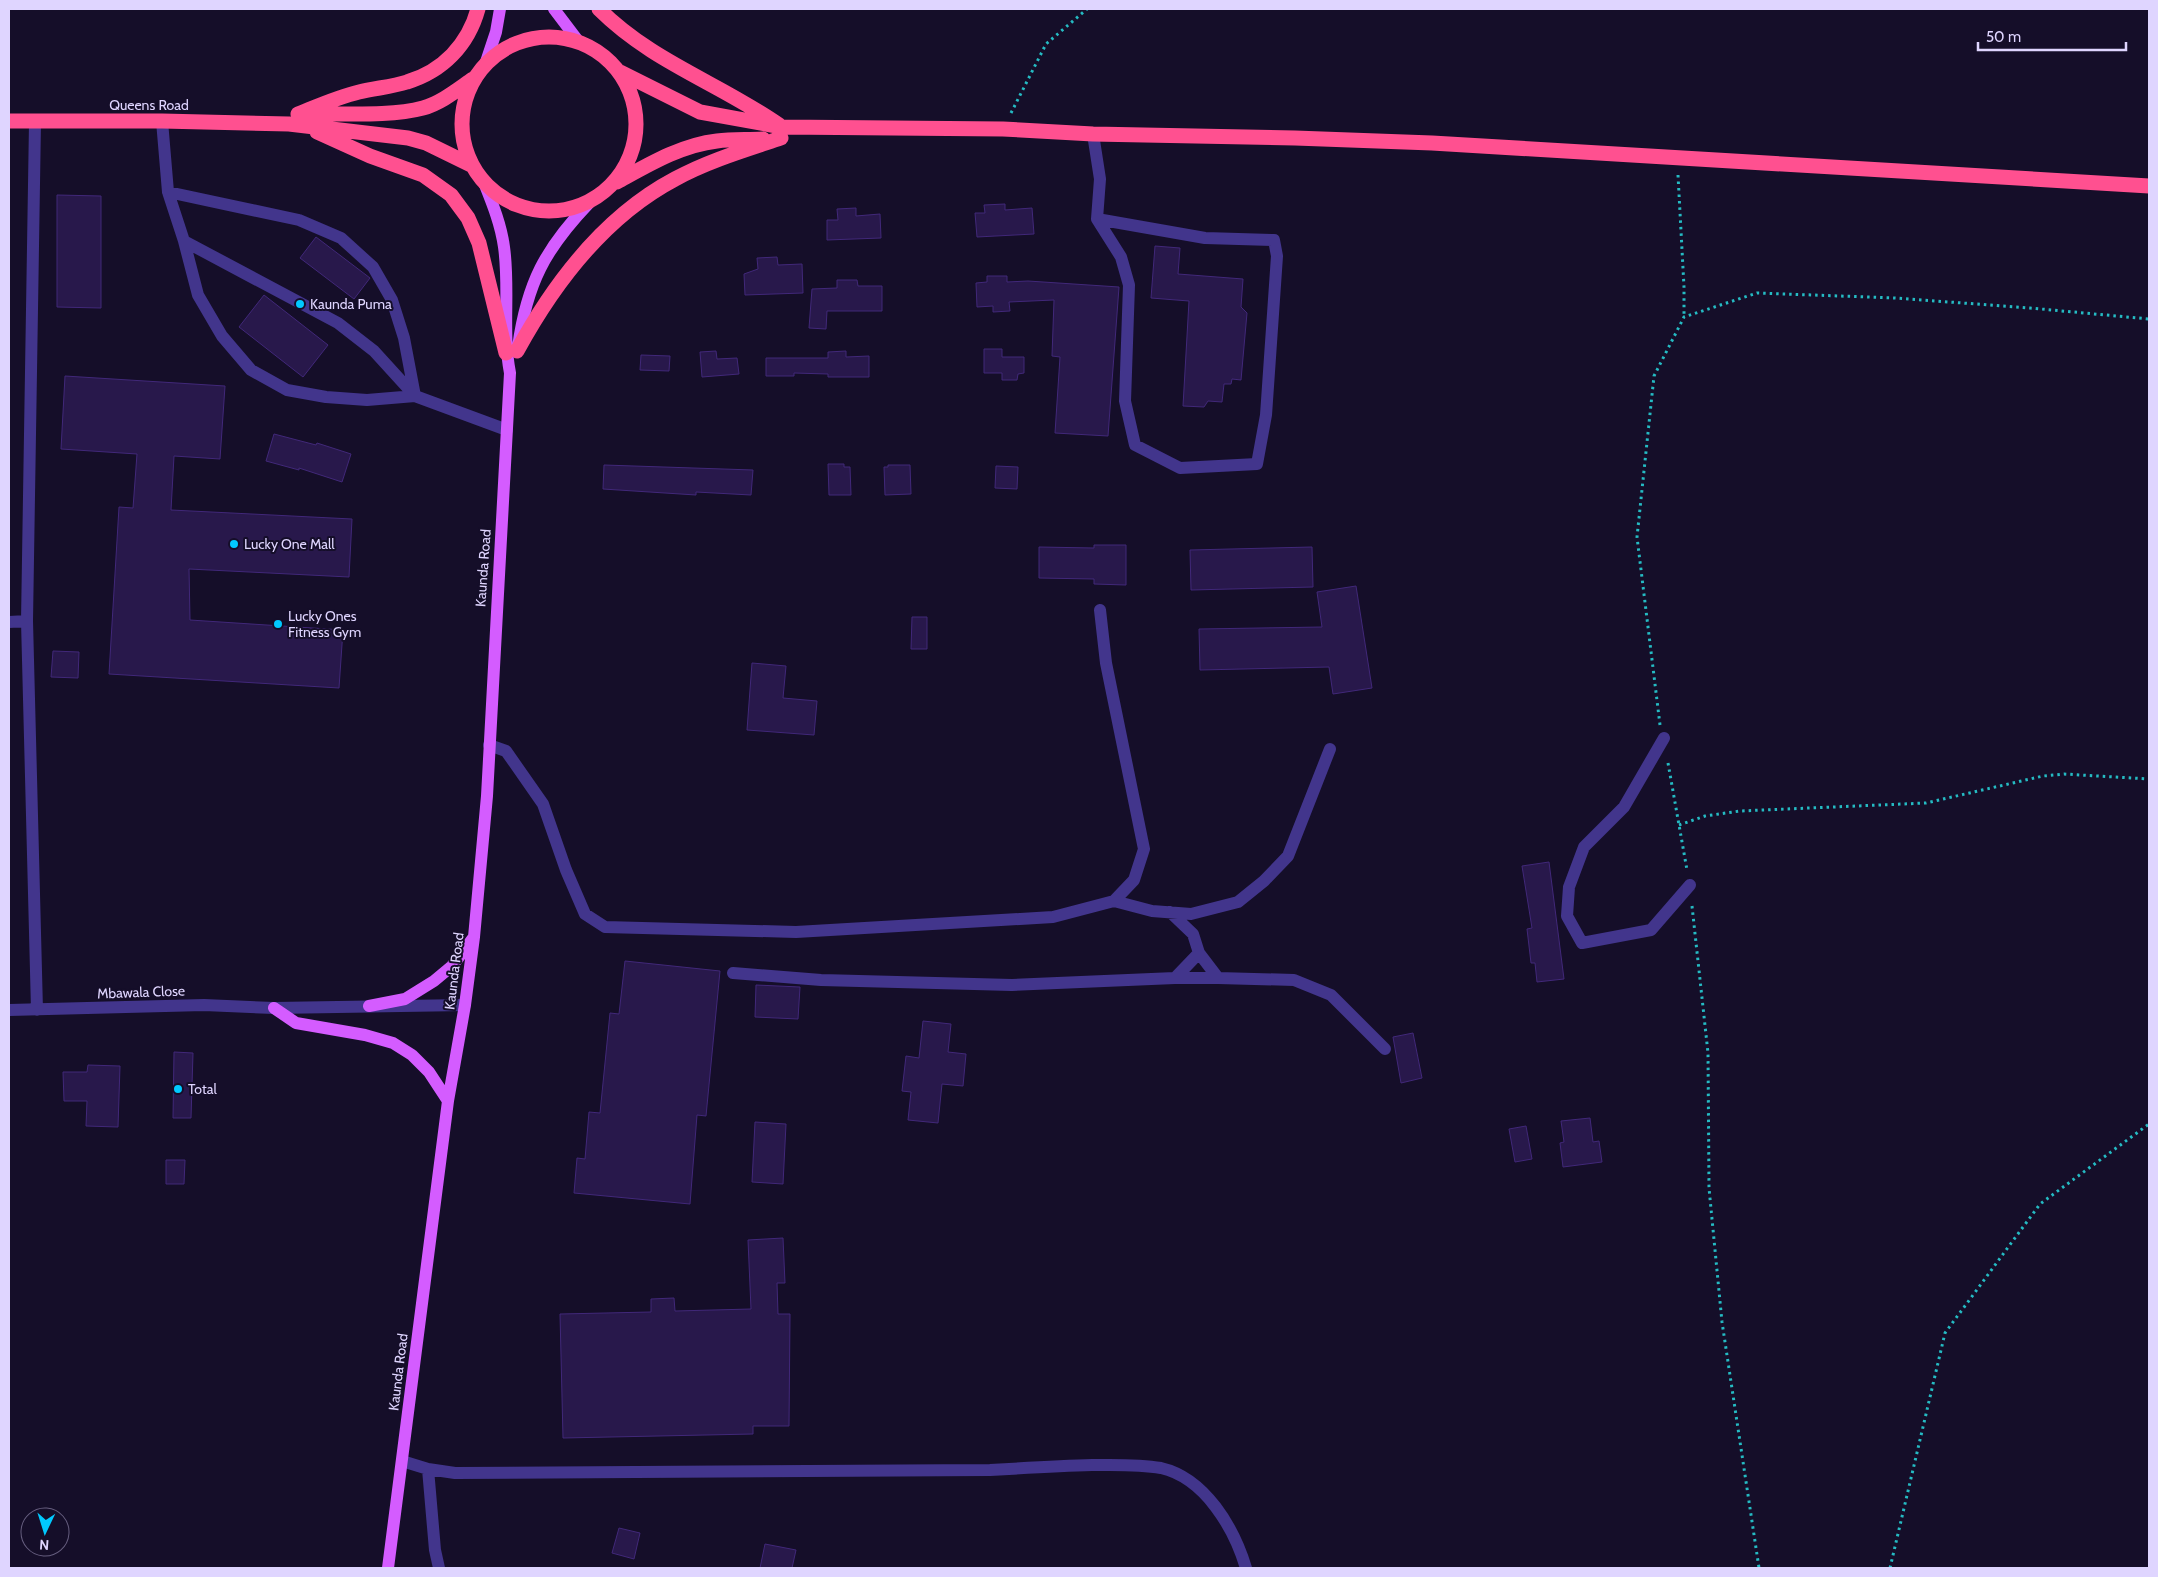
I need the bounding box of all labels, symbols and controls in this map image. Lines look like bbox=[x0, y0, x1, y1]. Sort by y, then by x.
scale bar bbox=[1978, 20, 2126, 52]
text: 50 m bbox=[1986, 28, 2021, 46]
street label: Queens Road bbox=[109, 96, 189, 114]
place label: Kaunda Puma bbox=[310, 295, 392, 313]
marker: Kaunda Puma bbox=[294, 298, 306, 310]
street label: Kaunda Road bbox=[471, 529, 495, 607]
place label: Lucky One Mall bbox=[244, 535, 335, 553]
marker: Lucky One Mall bbox=[228, 538, 240, 550]
place label: Lucky Ones Fitness Gym bbox=[288, 607, 361, 641]
marker: Lucky Ones Fitness Gym bbox=[272, 618, 284, 630]
street label: Kaunda Road bbox=[440, 931, 468, 1011]
street label: Mbawala Close bbox=[97, 981, 185, 1003]
place label: Total bbox=[188, 1080, 217, 1098]
marker: Total bbox=[172, 1083, 184, 1095]
street label: Kaunda Road bbox=[384, 1332, 412, 1412]
north arrow bbox=[20, 1507, 70, 1557]
text: N bbox=[39, 1536, 50, 1554]

